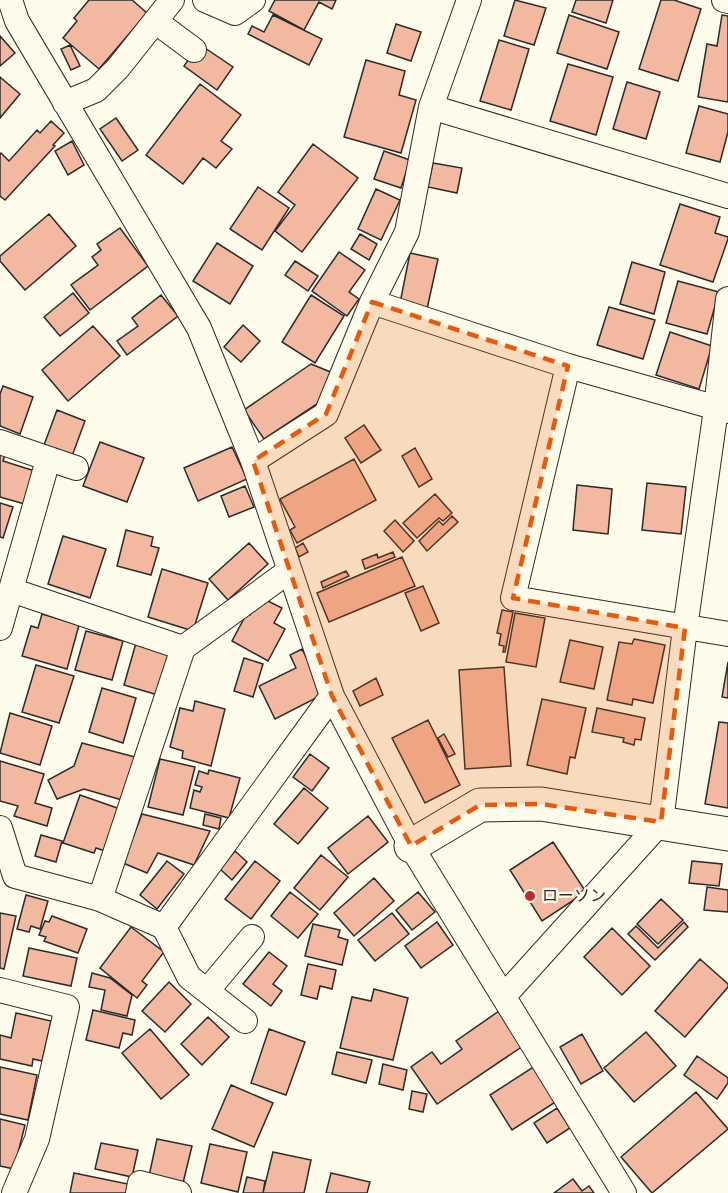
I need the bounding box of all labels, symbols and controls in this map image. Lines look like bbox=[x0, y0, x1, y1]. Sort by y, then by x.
place label: ローソン bbox=[542, 885, 606, 907]
marker: ローソン bbox=[523, 889, 537, 903]

